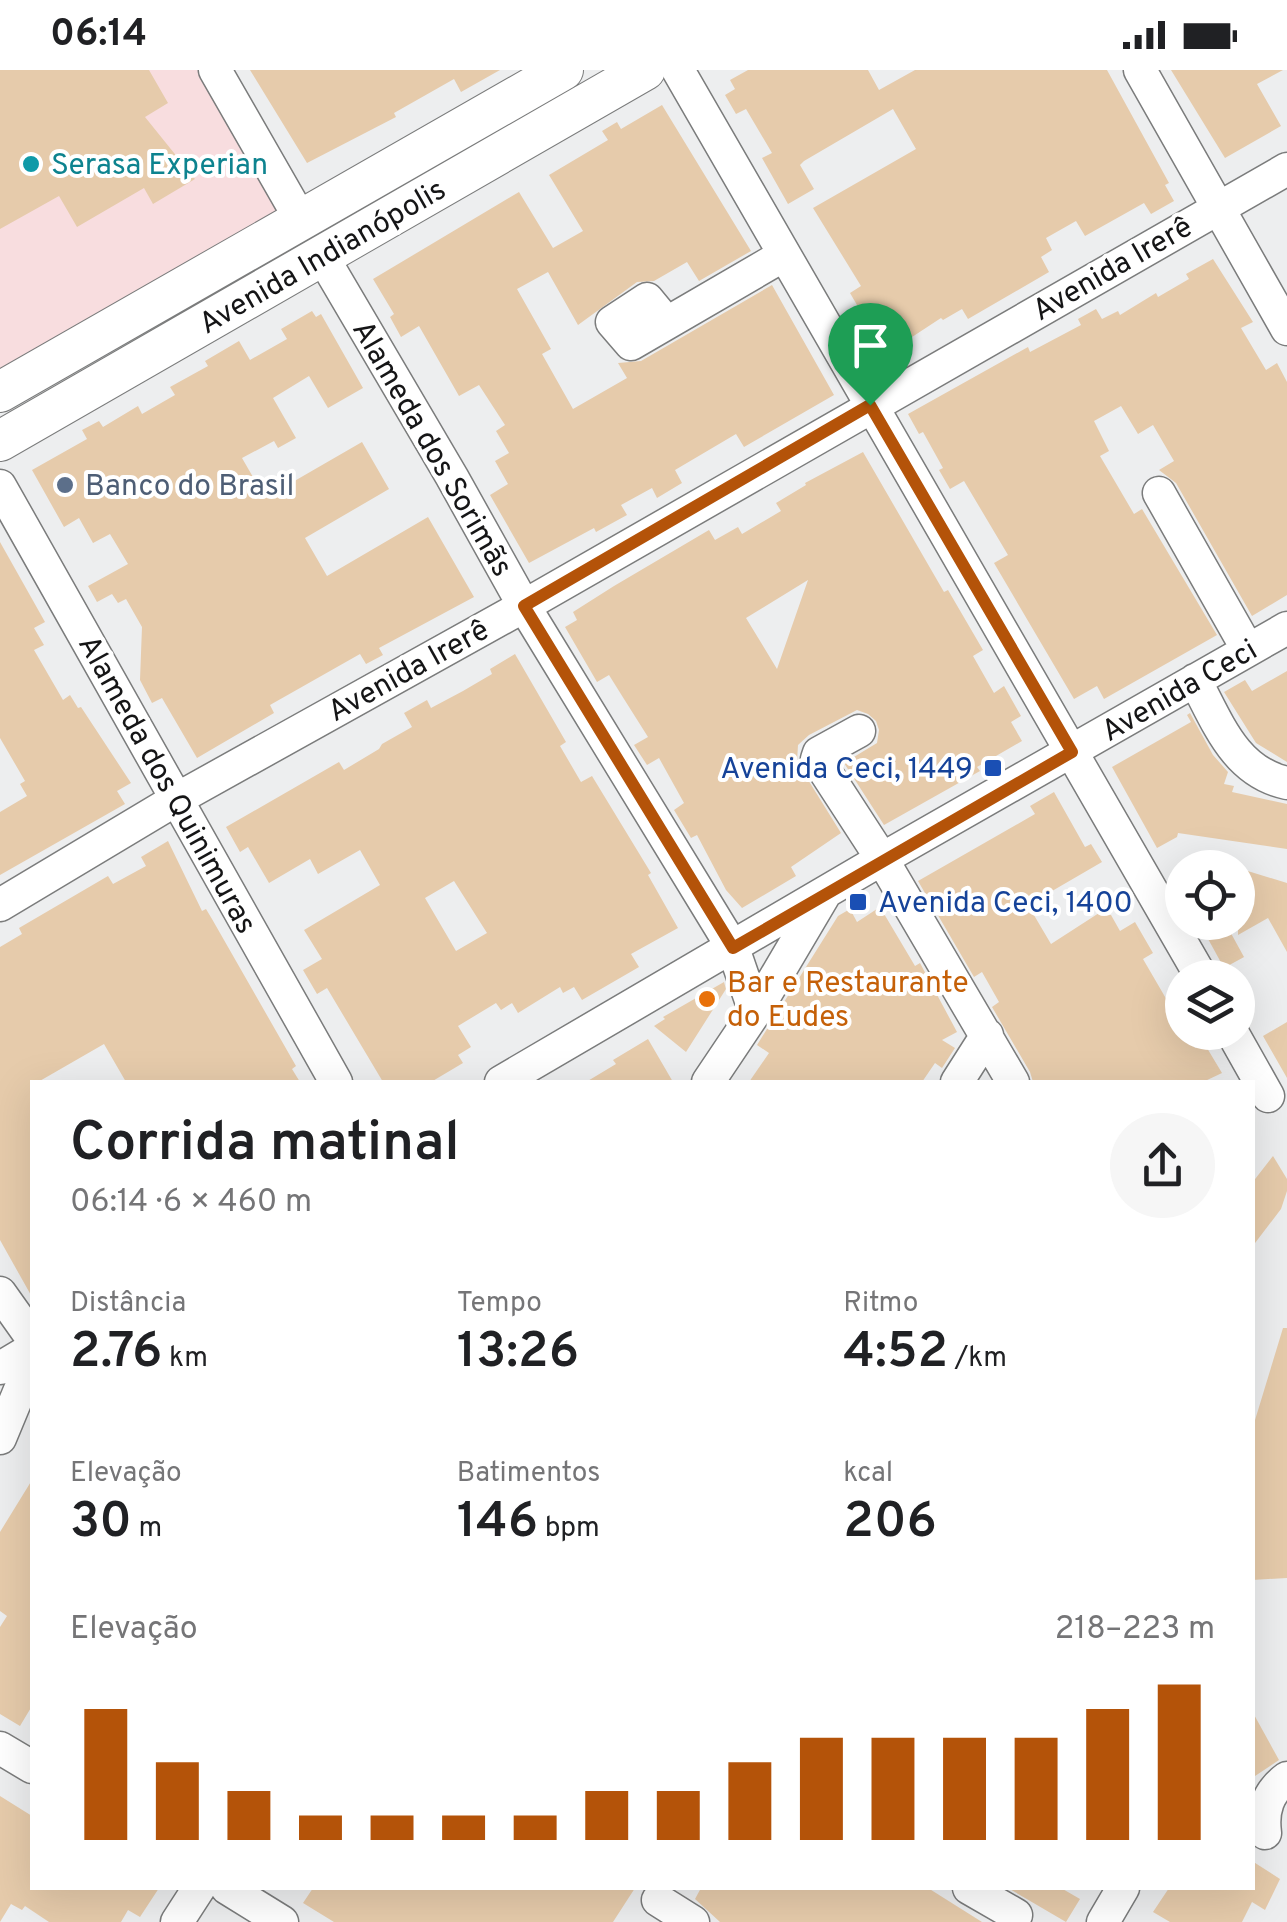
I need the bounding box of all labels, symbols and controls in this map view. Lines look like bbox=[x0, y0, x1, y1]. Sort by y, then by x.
text: 06:14 bbox=[50, 11, 147, 60]
place label: Serasa Experian bbox=[51, 148, 268, 185]
marker: Serasa Experian bbox=[20, 153, 42, 175]
street label: Avenida Indianópolis bbox=[193, 172, 453, 344]
street label: Avenida Irerê bbox=[1027, 210, 1200, 331]
pin bbox=[828, 303, 913, 406]
street label: Alameda dos Sorimãs bbox=[342, 315, 519, 584]
icon: arrive bbox=[843, 318, 898, 373]
place label: Banco do Brasil bbox=[85, 469, 294, 506]
marker: Banco do Brasil bbox=[54, 474, 76, 496]
street label: Avenida Irerê bbox=[322, 613, 496, 732]
street label: Alameda dos Quinimuras bbox=[68, 630, 263, 941]
street label: Avenida Ceci bbox=[1096, 633, 1265, 752]
place label: Avenida Ceci, 1449 bbox=[720, 752, 973, 789]
marker: Avenida Ceci, 1449 bbox=[982, 757, 1004, 779]
map controls bbox=[1165, 850, 1255, 1050]
button: locate bbox=[1165, 850, 1255, 940]
place label: Avenida Ceci, 1400 bbox=[878, 886, 1133, 923]
marker: Avenida Ceci, 1400 bbox=[847, 891, 869, 913]
button: layers bbox=[1165, 960, 1255, 1050]
place label: Bar e Restaurante do Eudes bbox=[727, 966, 969, 1037]
marker: Bar e Restaurante do Eudes bbox=[696, 988, 718, 1010]
text: Corrida matinal bbox=[70, 1110, 460, 1180]
button: share bbox=[1110, 1113, 1215, 1218]
text: 06:14 · 6 × 460 m bbox=[70, 1183, 312, 1223]
text: Distância bbox=[70, 1286, 186, 1322]
text: Tempo bbox=[457, 1286, 542, 1322]
text: Ritmo bbox=[843, 1286, 918, 1322]
text: 2.76 bbox=[70, 1322, 163, 1385]
text: 13:26 bbox=[457, 1322, 579, 1385]
text: 4:52 bbox=[843, 1322, 948, 1385]
text: km bbox=[163, 1341, 208, 1377]
text: /km bbox=[948, 1341, 1007, 1377]
text: Elevação bbox=[70, 1456, 182, 1492]
text: Batimentos bbox=[457, 1456, 600, 1492]
text: kcal bbox=[843, 1456, 893, 1492]
text: 30 bbox=[70, 1492, 132, 1555]
text: 146 bbox=[457, 1492, 538, 1555]
text: 206 bbox=[843, 1492, 937, 1555]
text: m bbox=[132, 1511, 162, 1547]
text: bpm bbox=[538, 1511, 600, 1547]
text: Elevação bbox=[70, 1610, 198, 1650]
text: 218–223 m bbox=[1055, 1610, 1215, 1650]

